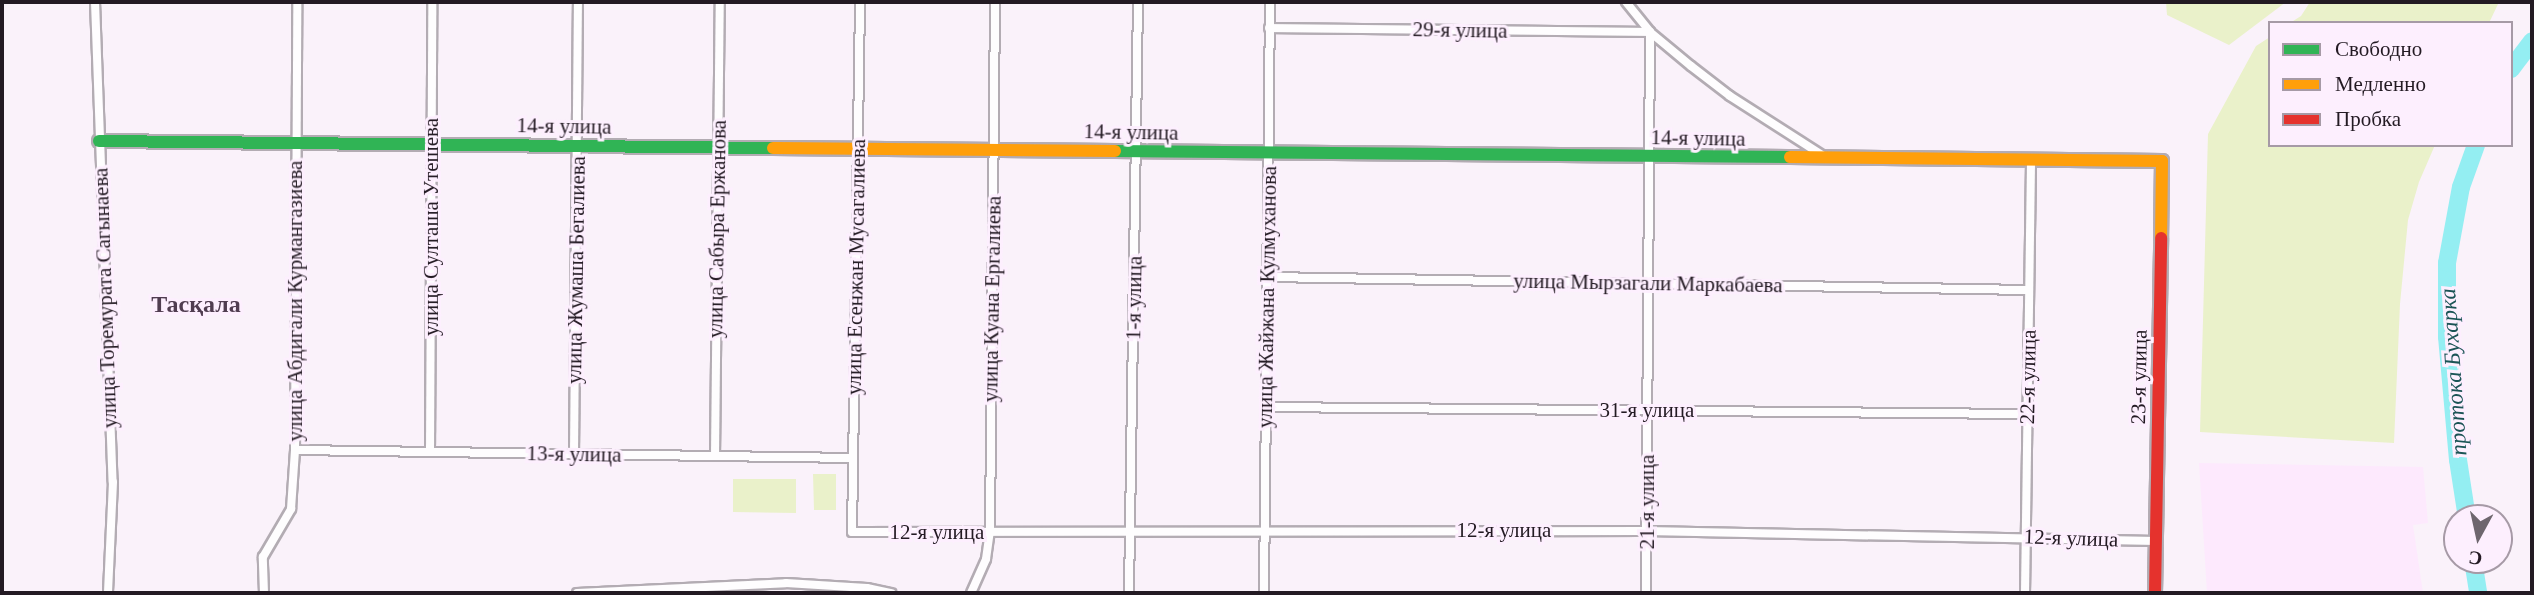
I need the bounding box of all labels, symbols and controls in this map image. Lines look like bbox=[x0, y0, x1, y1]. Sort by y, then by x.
street label: 29-я улица bbox=[1412, 17, 1508, 43]
legend bbox=[2268, 21, 2513, 147]
text: Свободно bbox=[2335, 37, 2422, 61]
text: Медленно bbox=[2335, 72, 2426, 96]
text: Пробка bbox=[2335, 107, 2401, 131]
street label: 14-я улица bbox=[516, 113, 612, 139]
street label: улица Султаша Утешева bbox=[418, 118, 444, 336]
street label: 14-я улица bbox=[1083, 119, 1179, 145]
street label: улица Сабыра Ержанова bbox=[702, 120, 732, 338]
street label: 14-я улица bbox=[1650, 125, 1746, 151]
street label: улица Есенжан Мусагалиева bbox=[841, 139, 871, 395]
street label: улица Жумаша Бегалиева bbox=[561, 156, 591, 384]
street label: улица Абдигали Курмангазиева bbox=[282, 161, 308, 441]
street label: улица Жайжана Кулмуханова bbox=[1252, 166, 1282, 428]
street label: улица Торемурата Сагынаева bbox=[88, 167, 122, 429]
street label: улица Куана Ергалиева bbox=[978, 196, 1006, 402]
street label: 1-я улица bbox=[1121, 256, 1147, 340]
street label: улица Мырзагали Маркабаева bbox=[1513, 268, 1783, 298]
water label: протока Бухарка bbox=[2434, 287, 2474, 457]
district label: Тасқала bbox=[151, 291, 241, 319]
street label: 22-я улица bbox=[2015, 329, 2041, 425]
street label: 23-я улица bbox=[2126, 329, 2152, 425]
street label: 31-я улица bbox=[1600, 397, 1694, 423]
street label: 13-я улица bbox=[526, 441, 622, 467]
street label: 21-я улица bbox=[1634, 455, 1660, 549]
north arrow bbox=[2443, 504, 2513, 574]
street label: 12-я улица bbox=[1457, 517, 1551, 543]
street label: 12-я улица bbox=[890, 519, 984, 545]
street label: 12-я улица bbox=[2023, 524, 2119, 552]
text: С bbox=[2467, 547, 2484, 570]

